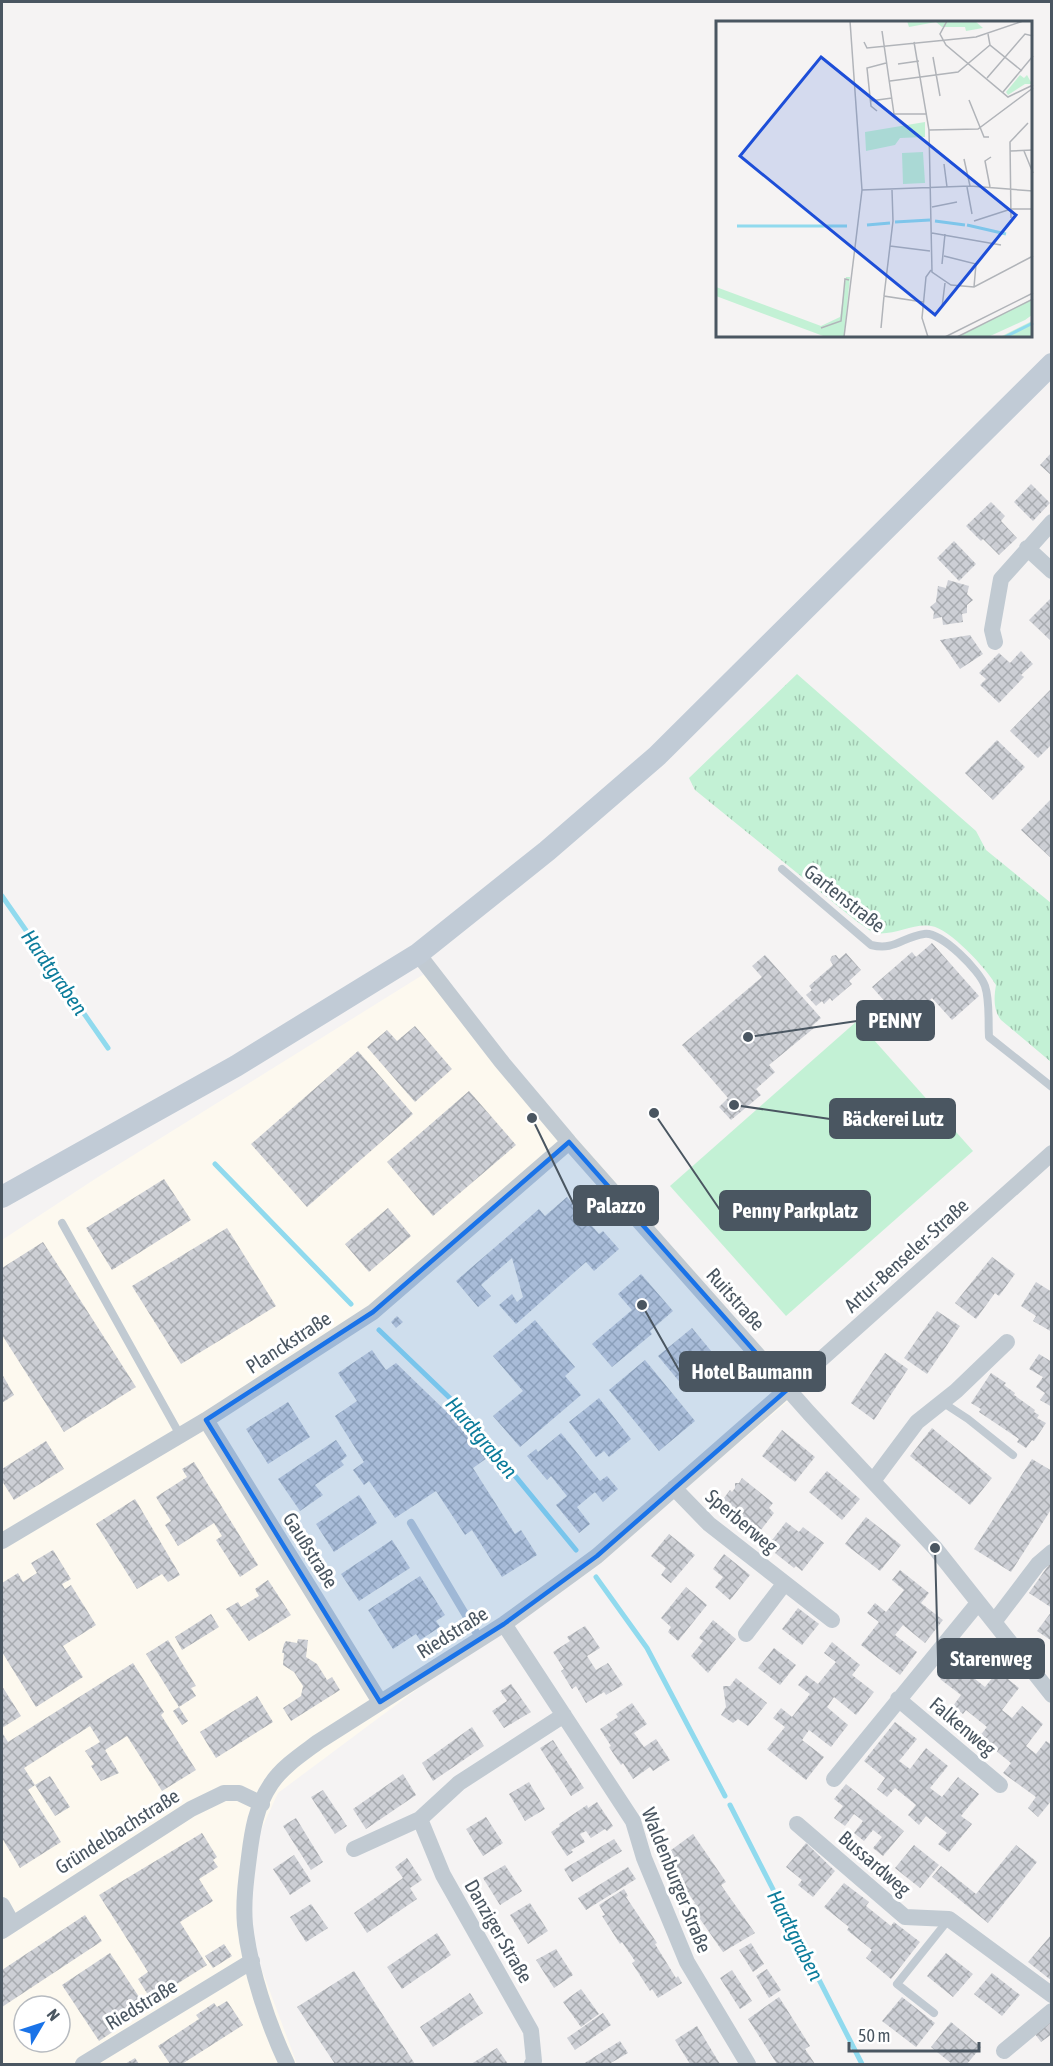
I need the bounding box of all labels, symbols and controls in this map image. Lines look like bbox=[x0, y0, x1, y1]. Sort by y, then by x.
inset map bbox=[716, 21, 1032, 338]
street label: Gartenstraße bbox=[800, 859, 890, 937]
water label: Hardtgraben bbox=[17, 925, 93, 1019]
callout: PENNY bbox=[857, 1001, 934, 1040]
text: PENNY bbox=[868, 1008, 922, 1032]
callout: Bäckerei Lutz bbox=[830, 1099, 955, 1138]
text: Bäckerei Lutz bbox=[842, 1106, 944, 1130]
callout: Palazzo bbox=[574, 1186, 658, 1225]
callout: Penny Parkplatz bbox=[720, 1191, 870, 1230]
text: Palazzo bbox=[586, 1193, 646, 1217]
street label: Artur-Benseler-Straße bbox=[839, 1193, 973, 1317]
text: Penny Parkplatz bbox=[732, 1198, 858, 1222]
street label: Ruitstraße bbox=[702, 1263, 770, 1335]
street label: Planckstraße bbox=[241, 1306, 335, 1378]
callout: Hotel Baumann bbox=[680, 1352, 825, 1391]
text: Hotel Baumann bbox=[691, 1359, 813, 1383]
water label: Hardtgraben bbox=[441, 1392, 523, 1482]
street label: Sperberweg bbox=[701, 1484, 783, 1558]
street label: Gaußstraße bbox=[279, 1508, 343, 1592]
street label: Riedstraße bbox=[412, 1601, 492, 1663]
callout: Starenweg bbox=[938, 1639, 1044, 1678]
text: Starenweg bbox=[950, 1646, 1033, 1670]
street label: Falkenweg bbox=[925, 1692, 1001, 1760]
street label: Gründelbachstraße bbox=[51, 1784, 183, 1878]
street label: Waldenburger Straße bbox=[637, 1804, 717, 1956]
street label: Bussardweg bbox=[834, 1826, 916, 1901]
street label: Danziger Straße bbox=[460, 1875, 538, 1987]
water label: Hardtgraben bbox=[763, 1886, 829, 1984]
street label: Riedstraße bbox=[101, 1974, 181, 2034]
north arrow bbox=[12, 1994, 72, 2054]
text: N bbox=[44, 2005, 64, 2024]
scale bar bbox=[849, 2015, 980, 2053]
text: 50 m bbox=[858, 2025, 890, 2046]

